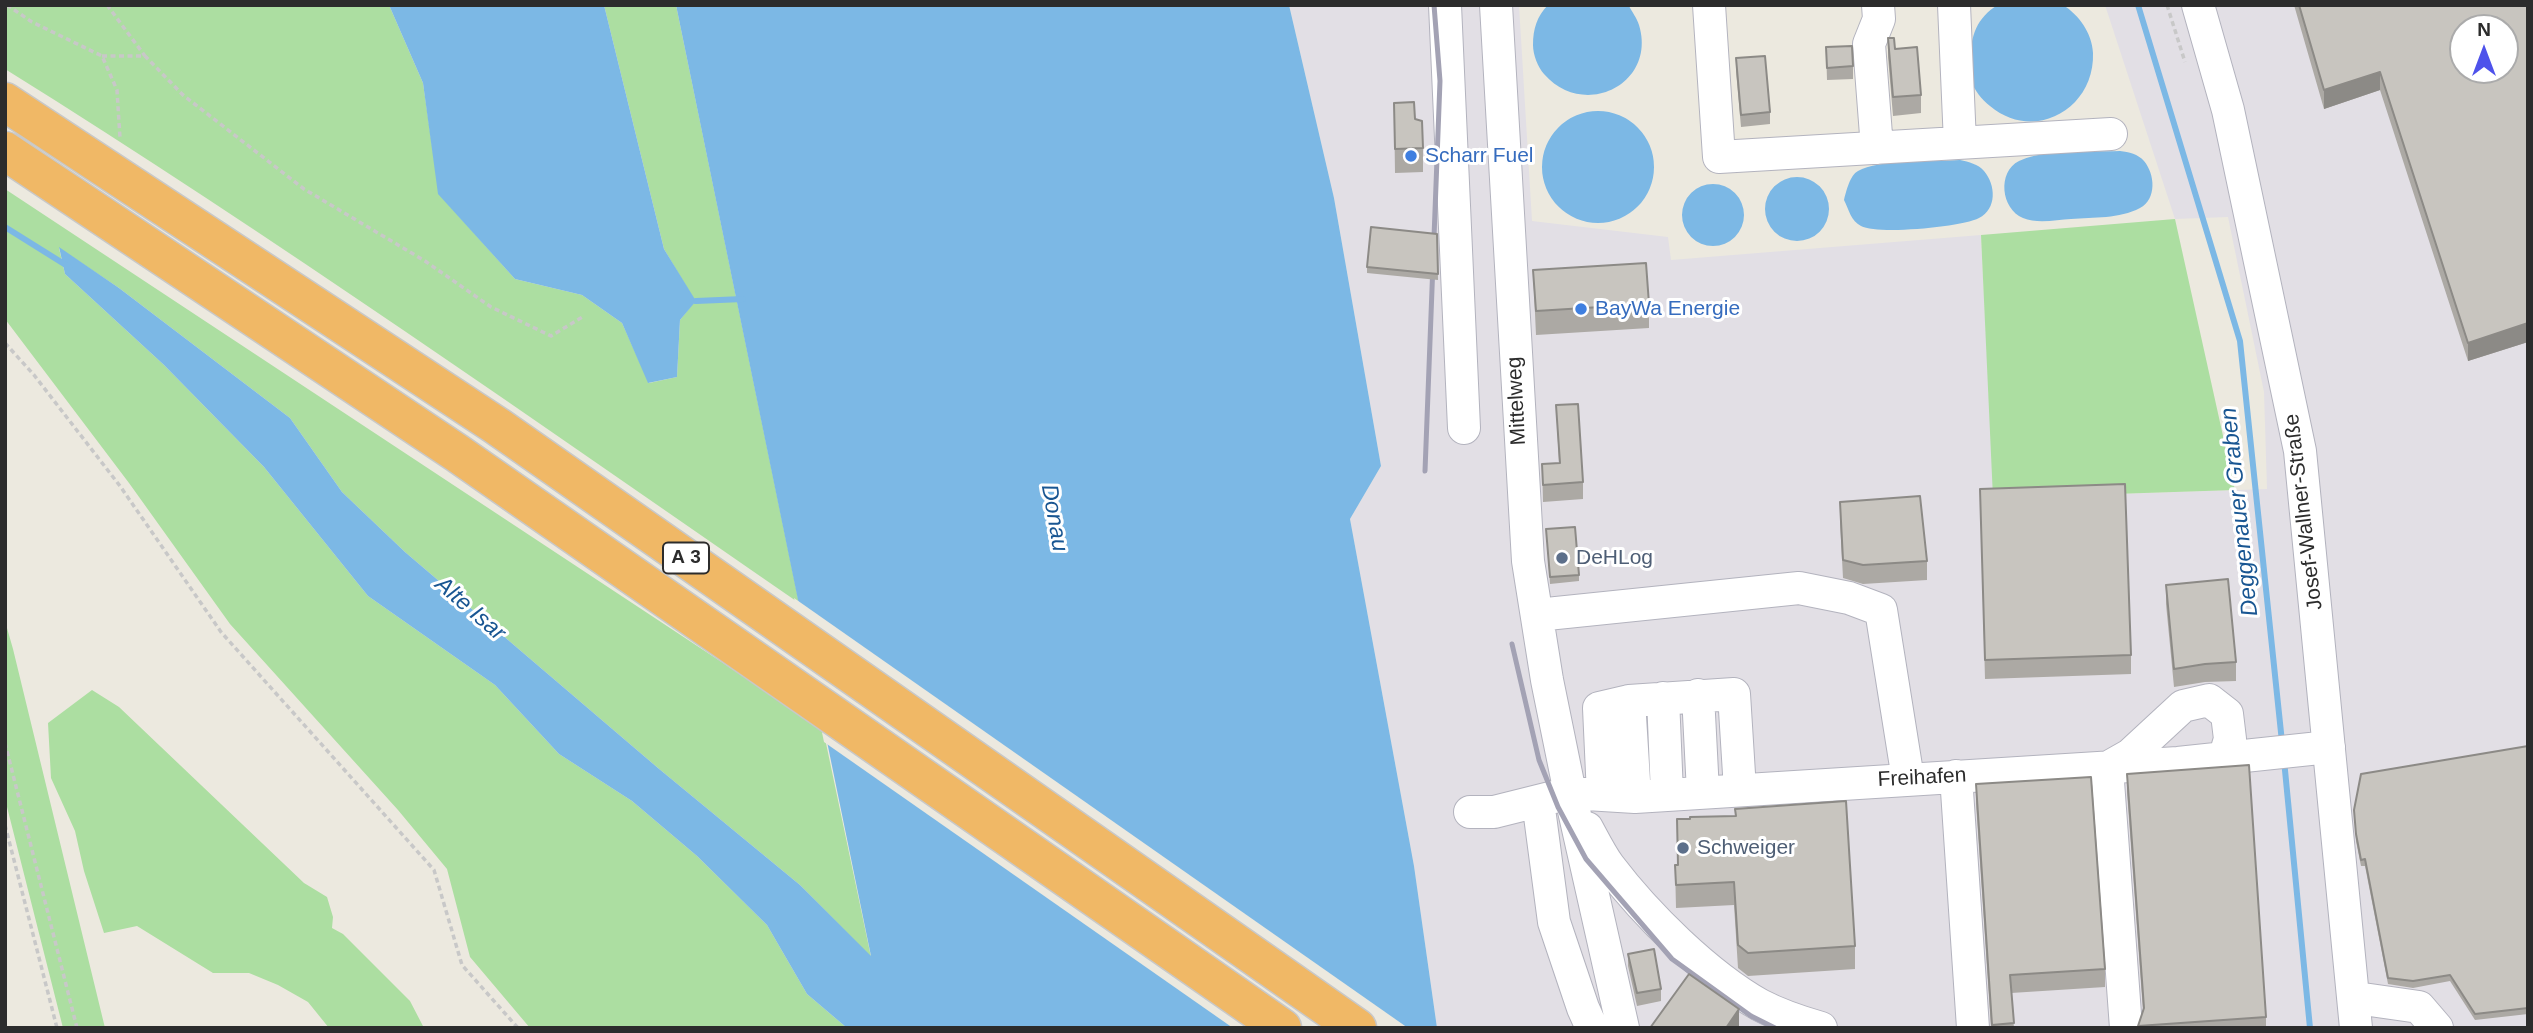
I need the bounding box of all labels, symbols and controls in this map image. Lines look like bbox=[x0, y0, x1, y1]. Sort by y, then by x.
north arrow bbox=[2449, 14, 2519, 84]
text: N bbox=[2477, 19, 2491, 40]
place label: Scharr Fuel bbox=[1425, 143, 1534, 169]
marker: Scharr Fuel bbox=[1403, 148, 1419, 164]
place label: BayWa Energie bbox=[1595, 296, 1740, 322]
marker: BayWa Energie bbox=[1573, 301, 1589, 317]
street label: Mittelweg bbox=[1502, 356, 1532, 446]
water label: Deggenauer Graben bbox=[2215, 406, 2265, 618]
street label: Josef-Wallner-Straße bbox=[2279, 412, 2329, 612]
water label: Donau bbox=[1035, 482, 1073, 554]
road number: A 3 bbox=[663, 542, 709, 573]
place label: DeHLog bbox=[1576, 545, 1653, 571]
marker: DeHLog bbox=[1554, 550, 1570, 566]
water label: Alte Isar bbox=[429, 571, 511, 647]
street label: Freihafen bbox=[1877, 763, 1967, 793]
place label: Schweiger bbox=[1697, 835, 1795, 861]
marker: Schweiger bbox=[1675, 840, 1691, 856]

